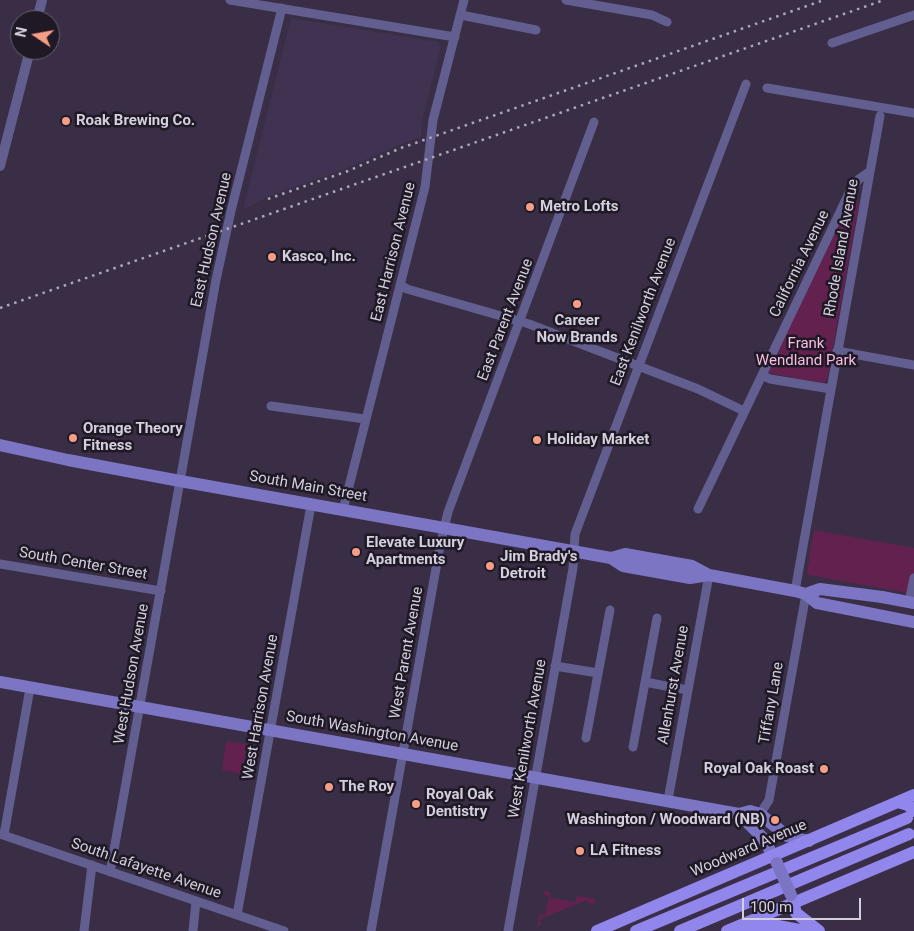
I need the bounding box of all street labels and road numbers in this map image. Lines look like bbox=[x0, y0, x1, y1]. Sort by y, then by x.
street label: East Hudson Avenue bbox=[188, 171, 236, 309]
street label: Rhode Island Avenue bbox=[821, 178, 863, 318]
street label: East Harrison Avenue bbox=[368, 180, 420, 324]
street label: California Avenue bbox=[766, 208, 834, 320]
street label: East Kenilworth Avenue bbox=[607, 235, 681, 389]
street label: East Parent Avenue bbox=[474, 256, 538, 384]
street label: South Main Street bbox=[248, 468, 368, 506]
street label: South Center Street bbox=[17, 544, 149, 584]
street label: West Parent Avenue bbox=[387, 586, 427, 720]
street label: West Hudson Avenue bbox=[111, 602, 153, 746]
street label: Allenhurst Avenue bbox=[655, 624, 693, 746]
street label: West Harrison Avenue bbox=[239, 633, 283, 781]
street label: West Kenilworth Avenue bbox=[505, 658, 551, 820]
street label: Tiffany Lane bbox=[756, 661, 788, 745]
street label: South Washington Avenue bbox=[284, 708, 460, 756]
street label: Woodward Avenue bbox=[688, 816, 810, 882]
street label: South Lafayette Avenue bbox=[69, 835, 223, 903]

